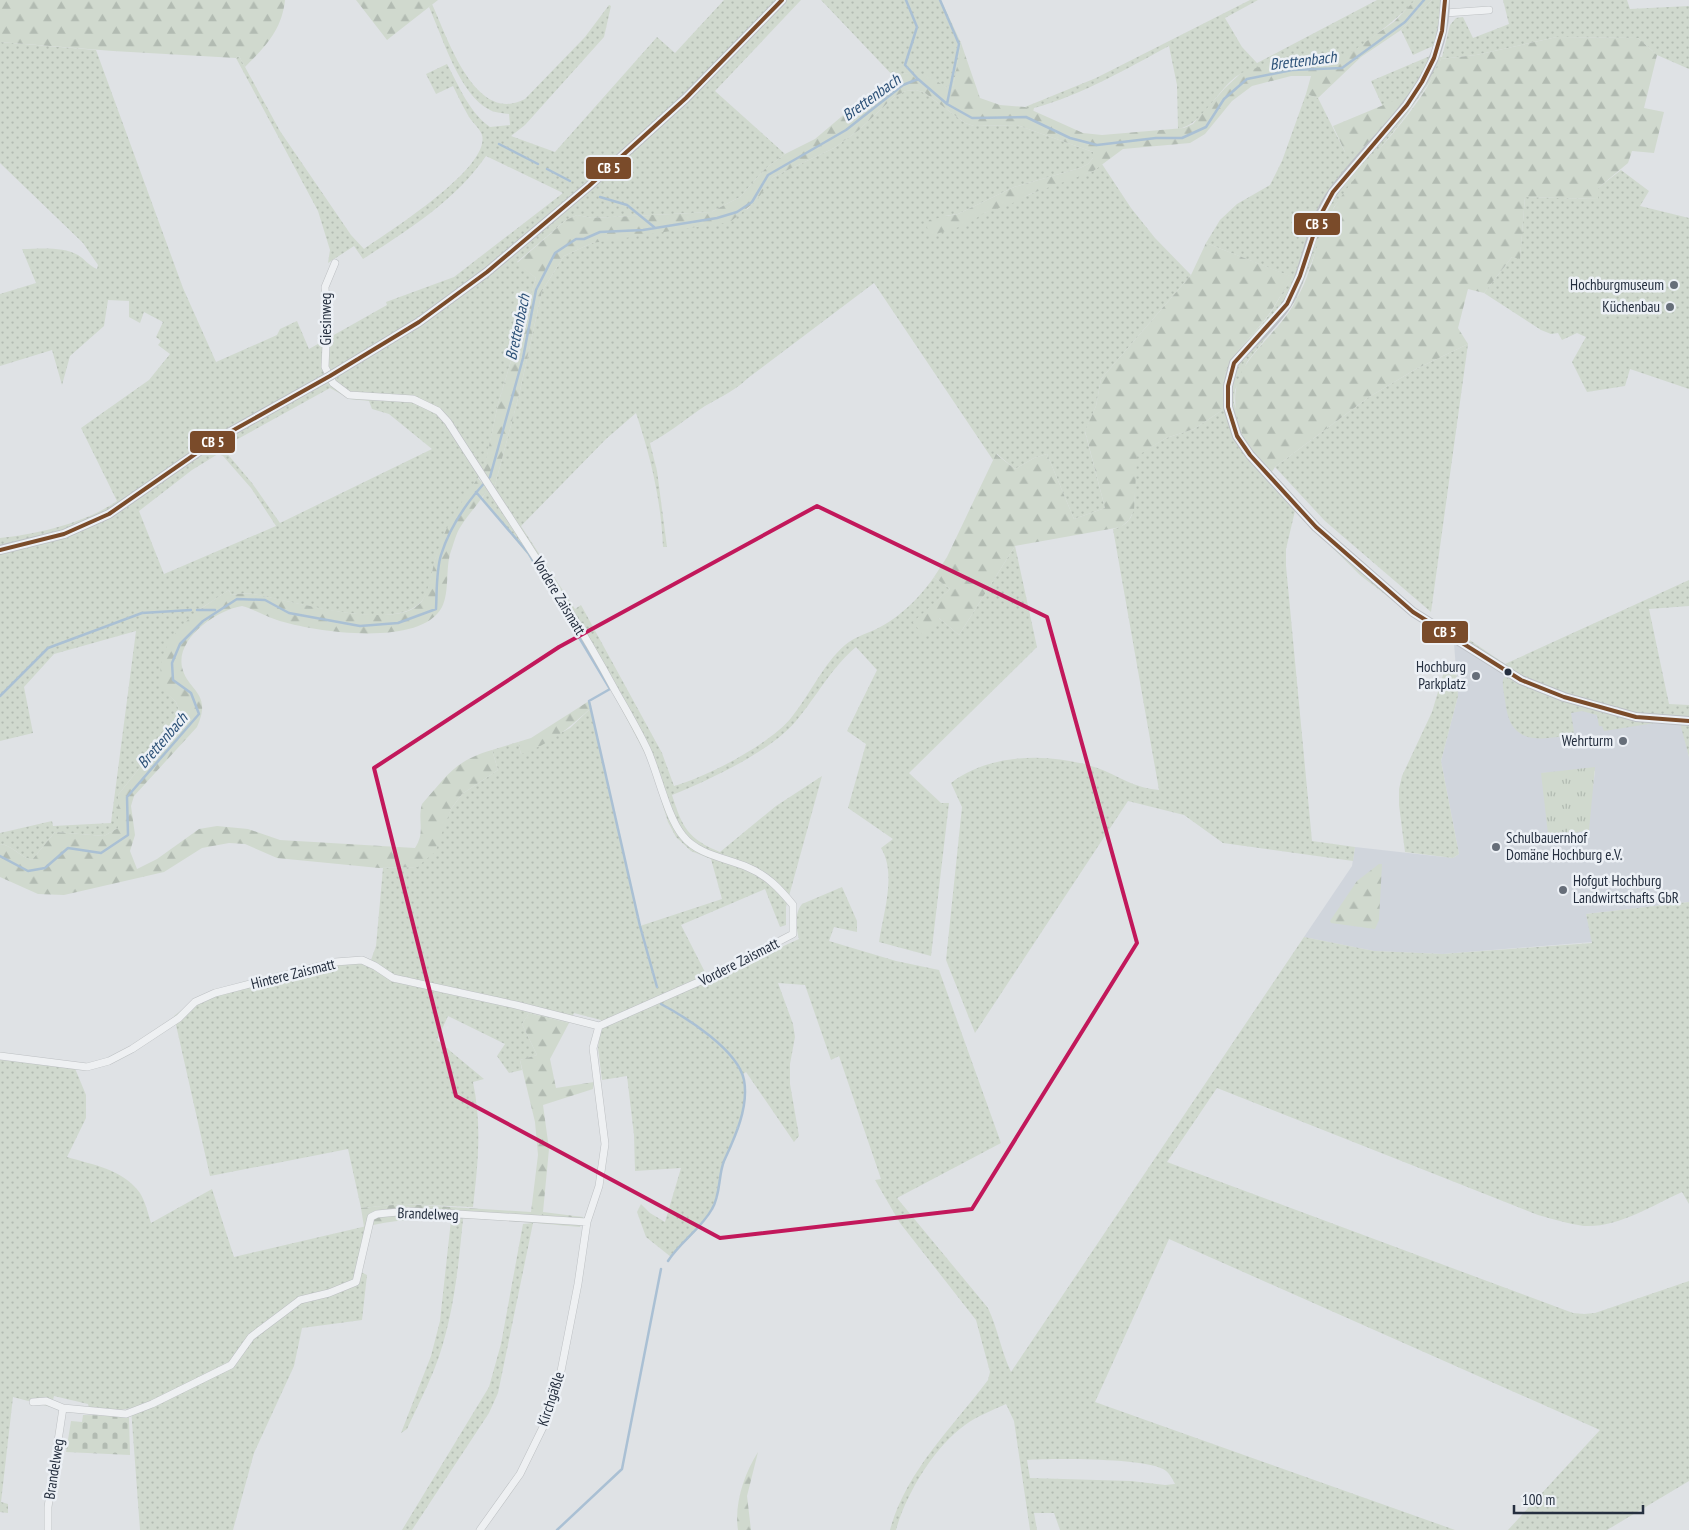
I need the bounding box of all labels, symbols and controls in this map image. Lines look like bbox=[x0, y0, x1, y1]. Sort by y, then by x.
water label: Brettenbach bbox=[1269, 46, 1338, 74]
water label: Brettenbach bbox=[838, 69, 905, 125]
line badge: CB 5 bbox=[585, 156, 632, 180]
text: CB 5 bbox=[598, 159, 620, 177]
line badge: CB 5 bbox=[1293, 212, 1341, 236]
text: CB 5 bbox=[1306, 215, 1328, 233]
place label: Hochburgmuseum bbox=[1570, 275, 1664, 294]
marker: Hochburgmuseum bbox=[1668, 279, 1680, 291]
water label: Brettenbach bbox=[500, 291, 534, 362]
street label: Giesinweg bbox=[316, 292, 335, 346]
place label: Küchenbau bbox=[1602, 297, 1660, 316]
marker: Küchenbau bbox=[1664, 301, 1676, 313]
line badge: CB 5 bbox=[189, 430, 236, 454]
text: CB 5 bbox=[202, 433, 224, 451]
street label: Vordere Zaismatt bbox=[528, 553, 590, 638]
line badge: CB 5 bbox=[1421, 620, 1469, 644]
text: CB 5 bbox=[1434, 623, 1456, 641]
place label: Hochburg Parkplatz bbox=[1416, 657, 1466, 693]
unlabelled marker bbox=[1503, 667, 1513, 677]
marker: Hochburg Parkplatz bbox=[1470, 670, 1482, 682]
water label: Brettenbach bbox=[133, 707, 192, 772]
place label: Wehrturm bbox=[1562, 731, 1613, 750]
marker: Wehrturm bbox=[1617, 735, 1629, 747]
place label: Schulbauernhof Domäne Hochburg e.V. bbox=[1506, 828, 1623, 864]
marker: Schulbauernhof Domäne Hochburg e.V. bbox=[1490, 841, 1502, 853]
place label: Hofgut Hochburg Landwirtschafts GbR bbox=[1573, 871, 1679, 907]
marker: Hofgut Hochburg Landwirtschafts GbR bbox=[1557, 884, 1569, 896]
street label: Vordere Zaismatt bbox=[695, 933, 782, 990]
street label: Hintere Zaismatt bbox=[249, 954, 337, 993]
street label: Brandelweg bbox=[397, 1203, 459, 1224]
street label: Kirchgäßle bbox=[533, 1369, 568, 1429]
street label: Brandelweg bbox=[39, 1437, 68, 1501]
scale bar bbox=[1514, 1482, 1643, 1514]
text: 100 m bbox=[1522, 1490, 1555, 1509]

